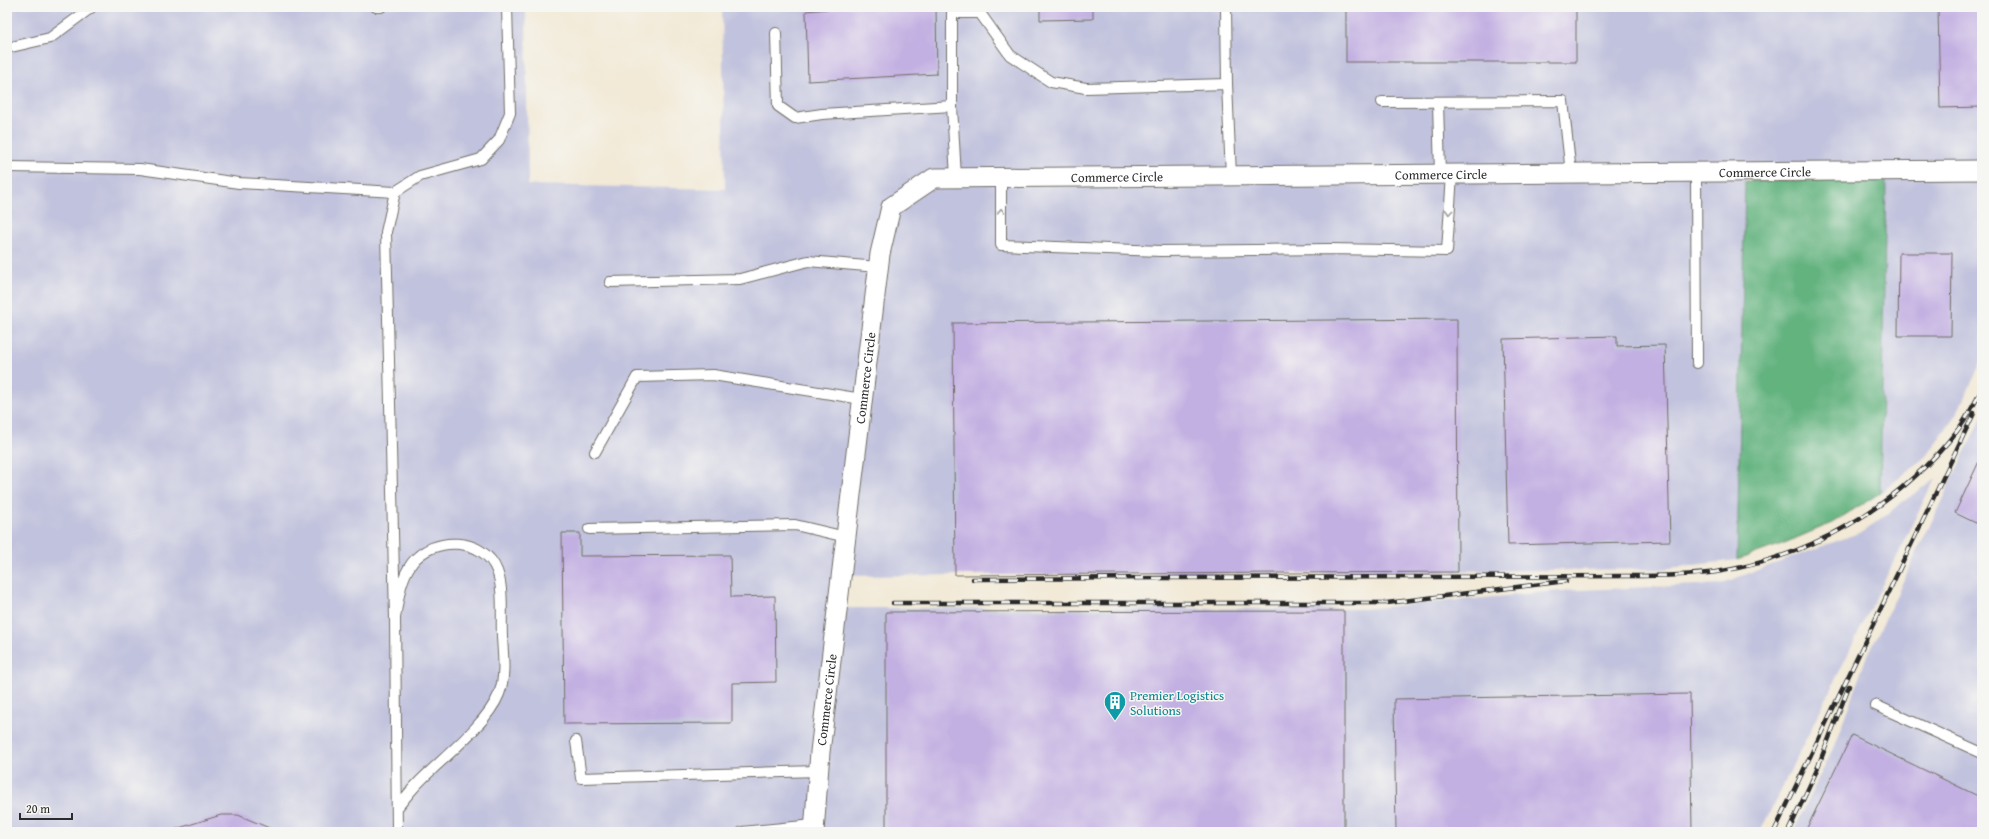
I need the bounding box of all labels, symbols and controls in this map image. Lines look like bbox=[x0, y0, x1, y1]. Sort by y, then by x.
street label: Commerce Circle bbox=[1719, 162, 1811, 182]
street label: Commerce Circle bbox=[1395, 164, 1487, 184]
street label: Commerce Circle bbox=[1071, 167, 1163, 186]
one-way arrow bbox=[997, 208, 1005, 214]
one-way arrow bbox=[1445, 209, 1454, 215]
street label: Commerce Circle bbox=[850, 331, 880, 425]
street label: Commerce Circle bbox=[811, 653, 841, 747]
place label: Premier Logistics Solutions bbox=[1130, 686, 1224, 720]
building icon: Premier Logistics Solutions bbox=[1102, 689, 1128, 722]
scale bar bbox=[20, 795, 72, 821]
text: 20 m bbox=[26, 800, 50, 817]

